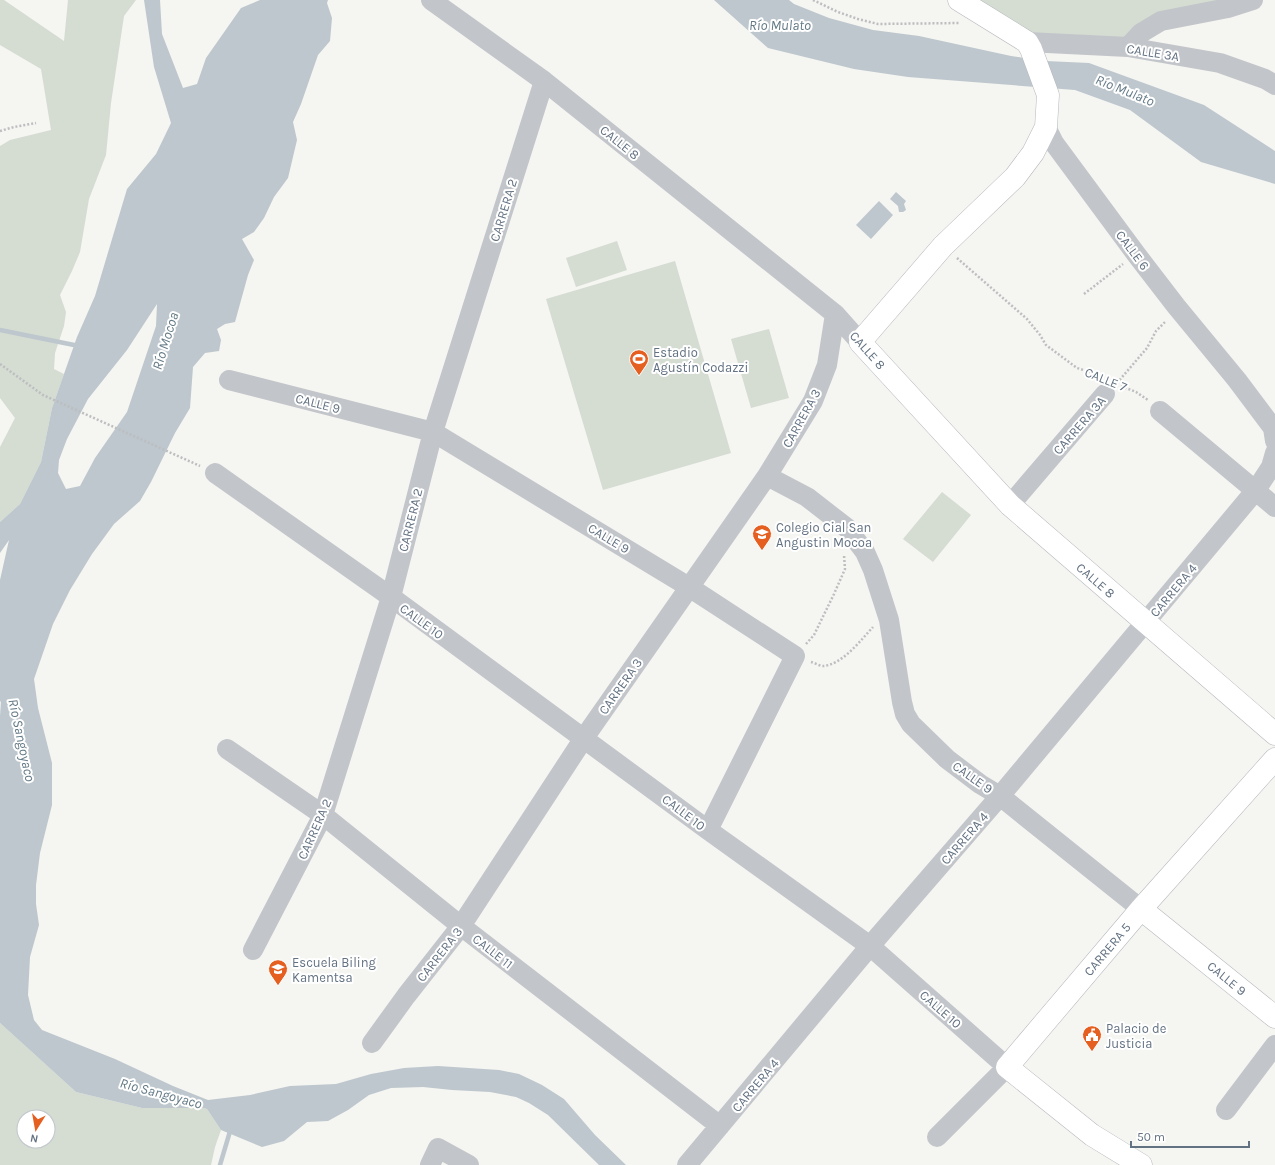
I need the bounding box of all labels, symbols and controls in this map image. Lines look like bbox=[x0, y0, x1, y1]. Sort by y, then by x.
water label: Río Mulato bbox=[749, 17, 811, 34]
street label: CALLE 3A bbox=[1126, 41, 1181, 64]
water label: Río Mulato bbox=[1093, 71, 1157, 110]
street label: CALLE 8 bbox=[597, 122, 642, 163]
street label: CARRERA 2 bbox=[487, 177, 520, 243]
street label: CALLE 6 bbox=[1113, 228, 1152, 273]
water label: Río Mocoa bbox=[149, 310, 182, 372]
street label: CALLE 8 bbox=[847, 328, 889, 372]
place label: Estadio Agustín Codazzi bbox=[653, 345, 748, 375]
sports icon: Estadio Agustín Codazzi bbox=[628, 348, 650, 376]
street label: CALLE 7 bbox=[1083, 364, 1129, 395]
street label: CARRERA 3 bbox=[779, 386, 824, 450]
street label: CALLE 9 bbox=[294, 391, 342, 416]
street label: CARRERA 3A bbox=[1050, 393, 1109, 458]
street label: CARRERA 2 bbox=[395, 487, 426, 553]
street label: CALLE 9 bbox=[585, 520, 632, 557]
place label: Colegio Cial San Angustin Mocoa bbox=[776, 520, 872, 550]
school or university icon: Colegio Cial San Angustin Mocoa bbox=[751, 523, 773, 551]
street label: CALLE 8 bbox=[1073, 560, 1118, 601]
street label: CARRERA 4 bbox=[1147, 561, 1200, 620]
street label: CALLE 10 bbox=[397, 601, 447, 642]
street label: CARRERA 3 bbox=[596, 655, 645, 717]
water label: Río Sangoyaco bbox=[4, 697, 39, 783]
street label: CALLE 9 bbox=[950, 758, 996, 797]
street label: CALLE 10 bbox=[659, 791, 708, 834]
street label: CARRERA 2 bbox=[294, 797, 334, 862]
street label: CARRERA 4 bbox=[938, 809, 991, 868]
street label: CARRERA 5 bbox=[1081, 920, 1134, 979]
street label: CARRERA 3 bbox=[414, 924, 465, 984]
street label: CALLE 11 bbox=[470, 931, 516, 972]
place label: Escuela Biling Kamentsa bbox=[292, 955, 377, 985]
school or university icon: Escuela Biling Kamentsa bbox=[267, 958, 289, 986]
street label: CALLE 9 bbox=[1204, 958, 1249, 999]
street label: CALLE 10 bbox=[917, 987, 965, 1032]
place label: Palacio de Justicia bbox=[1106, 1021, 1167, 1051]
public building icon: Palacio de Justicia bbox=[1081, 1024, 1103, 1052]
street label: CARRERA 4 bbox=[729, 1056, 782, 1115]
water label: Río Sangoyaco bbox=[118, 1074, 204, 1113]
north arrow bbox=[16, 1109, 56, 1149]
scale bar bbox=[1131, 1123, 1249, 1149]
text: 50 m bbox=[1137, 1130, 1165, 1144]
text: N bbox=[29, 1131, 39, 1145]

